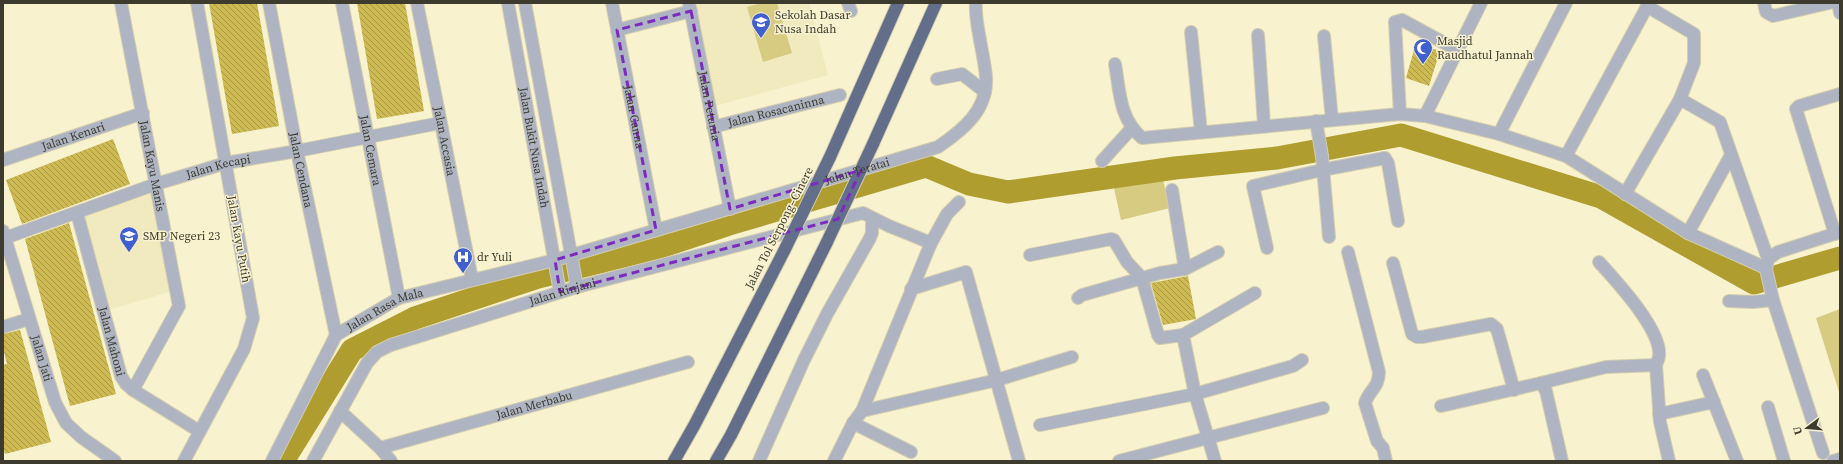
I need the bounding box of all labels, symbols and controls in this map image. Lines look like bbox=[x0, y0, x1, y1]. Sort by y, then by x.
place label: Sekolah Dasar Nusa Indah bbox=[775, 7, 850, 37]
school or university icon: Sekolah Dasar Nusa Indah bbox=[750, 11, 772, 39]
place label: Masjid Raudhatul Jannah bbox=[1437, 33, 1533, 63]
mosque icon: Masjid Raudhatul Jannah bbox=[1412, 37, 1434, 65]
street label: Jalan Petunia bbox=[695, 69, 724, 143]
street label: Jalan Canna bbox=[620, 83, 648, 151]
street label: Jalan Bukit Nusa Indah bbox=[515, 85, 553, 209]
street label: Jalan Rosacaninna bbox=[725, 91, 827, 131]
street label: Jalan Accasia bbox=[430, 104, 459, 178]
street label: Jalan Cemara bbox=[356, 113, 385, 188]
street label: Jalan Kenari bbox=[38, 118, 107, 155]
street label: Jalan Kayu Manis bbox=[135, 118, 169, 213]
street label: Jalan Cendana bbox=[285, 130, 317, 210]
street label: Jalan Kecapi bbox=[183, 151, 252, 183]
street label: Jalan Teratai bbox=[822, 154, 892, 188]
street label: Jalan Tol Serpong–Cinere bbox=[741, 164, 817, 293]
street label: Jalan Kayu Putih bbox=[223, 193, 255, 284]
school or university icon: SMP Negeri 23 bbox=[118, 225, 140, 253]
place label: SMP Negeri 23 bbox=[143, 228, 220, 244]
hospital icon: dr Yuli bbox=[452, 246, 474, 274]
place label: dr Yuli bbox=[477, 249, 513, 265]
street label: Jalan Rinjani bbox=[526, 274, 598, 310]
street label: Jalan Rasa Mala bbox=[343, 284, 426, 336]
street label: Jalan Mahoni bbox=[94, 304, 129, 378]
street label: Jalan Jati bbox=[27, 332, 56, 384]
street label: Jalan Merbabu bbox=[493, 387, 574, 423]
north arrow bbox=[1787, 408, 1827, 448]
text: U bbox=[1790, 425, 1806, 437]

